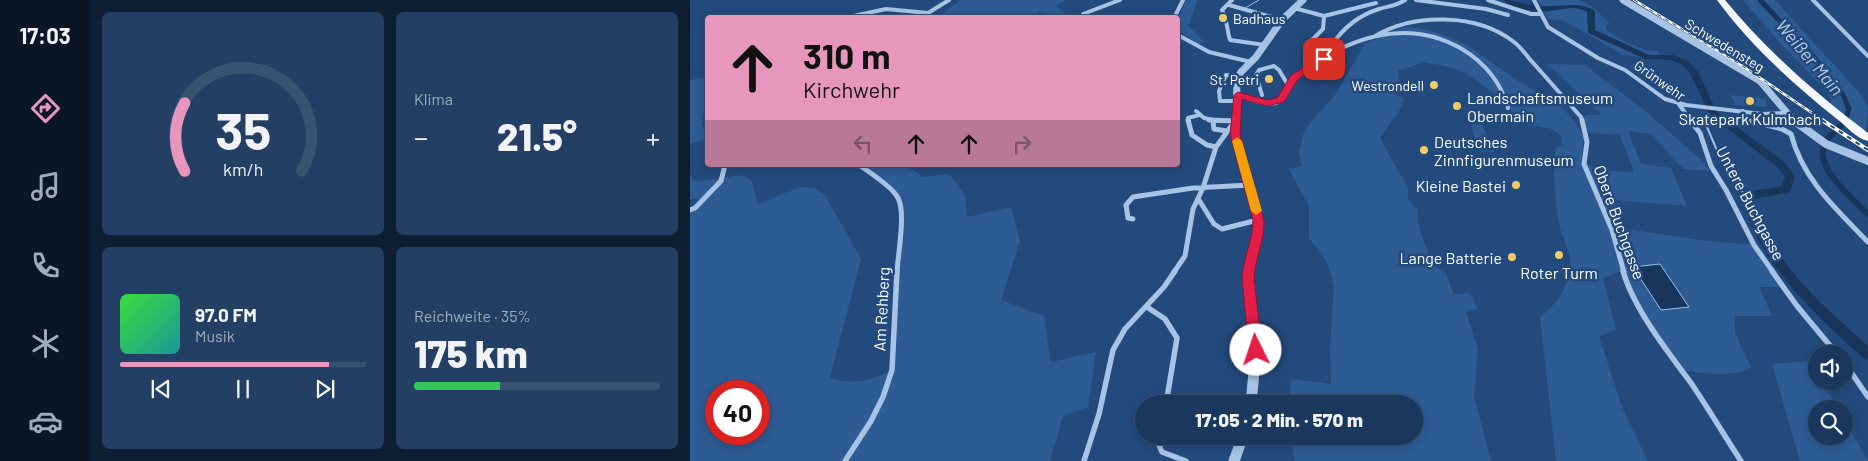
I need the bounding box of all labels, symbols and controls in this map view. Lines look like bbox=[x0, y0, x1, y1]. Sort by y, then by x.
place label: Badhaus bbox=[1233, 10, 1286, 27]
marker: Badhaus bbox=[1217, 12, 1229, 24]
water label: Weißer Main bbox=[1772, 14, 1848, 100]
street label: Schwedensteg bbox=[1682, 15, 1768, 75]
text: 17:03 bbox=[19, 22, 71, 48]
text: 310 m bbox=[803, 34, 890, 76]
icon: ahead bbox=[720, 35, 785, 100]
pin bbox=[1303, 38, 1345, 80]
icon: arrive bbox=[1310, 45, 1338, 73]
street label: Grünwehr bbox=[1631, 56, 1689, 104]
place label: St. Petri bbox=[1210, 71, 1259, 88]
marker: St. Petri bbox=[1263, 73, 1275, 85]
text: Kirchwehr bbox=[803, 76, 900, 102]
place label: Westrondell bbox=[1352, 77, 1424, 94]
marker: Westrondell bbox=[1428, 79, 1440, 91]
place label: Landschaftsmuseum Obermain bbox=[1467, 88, 1613, 125]
text: Klima bbox=[414, 89, 453, 108]
icon: directions bbox=[28, 91, 63, 126]
marker: Skatepark Kulmbach bbox=[1744, 95, 1756, 107]
text: 35 bbox=[215, 98, 271, 160]
marker: Landschaftsmuseum Obermain bbox=[1451, 100, 1463, 112]
place label: Skatepark Kulmbach bbox=[1679, 109, 1821, 128]
text: 21.5° bbox=[497, 113, 577, 159]
text: − bbox=[414, 120, 428, 154]
text: + bbox=[646, 120, 660, 154]
icon: left bbox=[849, 130, 877, 158]
icon: ahead bbox=[902, 130, 930, 158]
icon: ahead bbox=[955, 130, 983, 158]
icon: right bbox=[1008, 130, 1036, 158]
place label: Deutsches Zinnfigurenmuseum bbox=[1434, 132, 1574, 169]
street label: Untere Buchgasse bbox=[1713, 143, 1789, 263]
marker: Deutsches Zinnfigurenmuseum bbox=[1418, 144, 1430, 156]
text: km/h bbox=[223, 158, 263, 180]
street label: Obere Buchgasse bbox=[1590, 162, 1650, 282]
icon: music bbox=[28, 169, 63, 204]
place label: Kleine Bastei bbox=[1416, 176, 1506, 195]
marker: Kleine Bastei bbox=[1510, 179, 1522, 191]
icon: phone bbox=[28, 248, 63, 283]
place label: Lange Batterie bbox=[1399, 248, 1502, 267]
marker: Roter Turm bbox=[1553, 249, 1565, 261]
marker: Lange Batterie bbox=[1506, 251, 1518, 263]
place label: Roter Turm bbox=[1520, 263, 1598, 282]
street label: Am Rehberg bbox=[869, 266, 893, 352]
text: 97.0 FM bbox=[195, 303, 257, 326]
text: Reichweite · 35% bbox=[414, 306, 531, 325]
position arrow bbox=[1229, 323, 1281, 375]
icon: climate bbox=[28, 326, 63, 361]
text: Musik bbox=[195, 326, 235, 345]
text: 175 km bbox=[414, 330, 528, 376]
map controls bbox=[1808, 345, 1853, 445]
button: sound bbox=[1808, 345, 1853, 390]
icon: previous bbox=[147, 375, 175, 403]
icon: pause bbox=[229, 375, 257, 403]
icon: next bbox=[311, 375, 339, 403]
speed limit sign: 40 bbox=[705, 380, 770, 445]
button: search bbox=[1808, 400, 1853, 445]
icon: car bbox=[28, 404, 63, 439]
text: 17:05 · 2 Min. · 570 m bbox=[1195, 408, 1363, 431]

